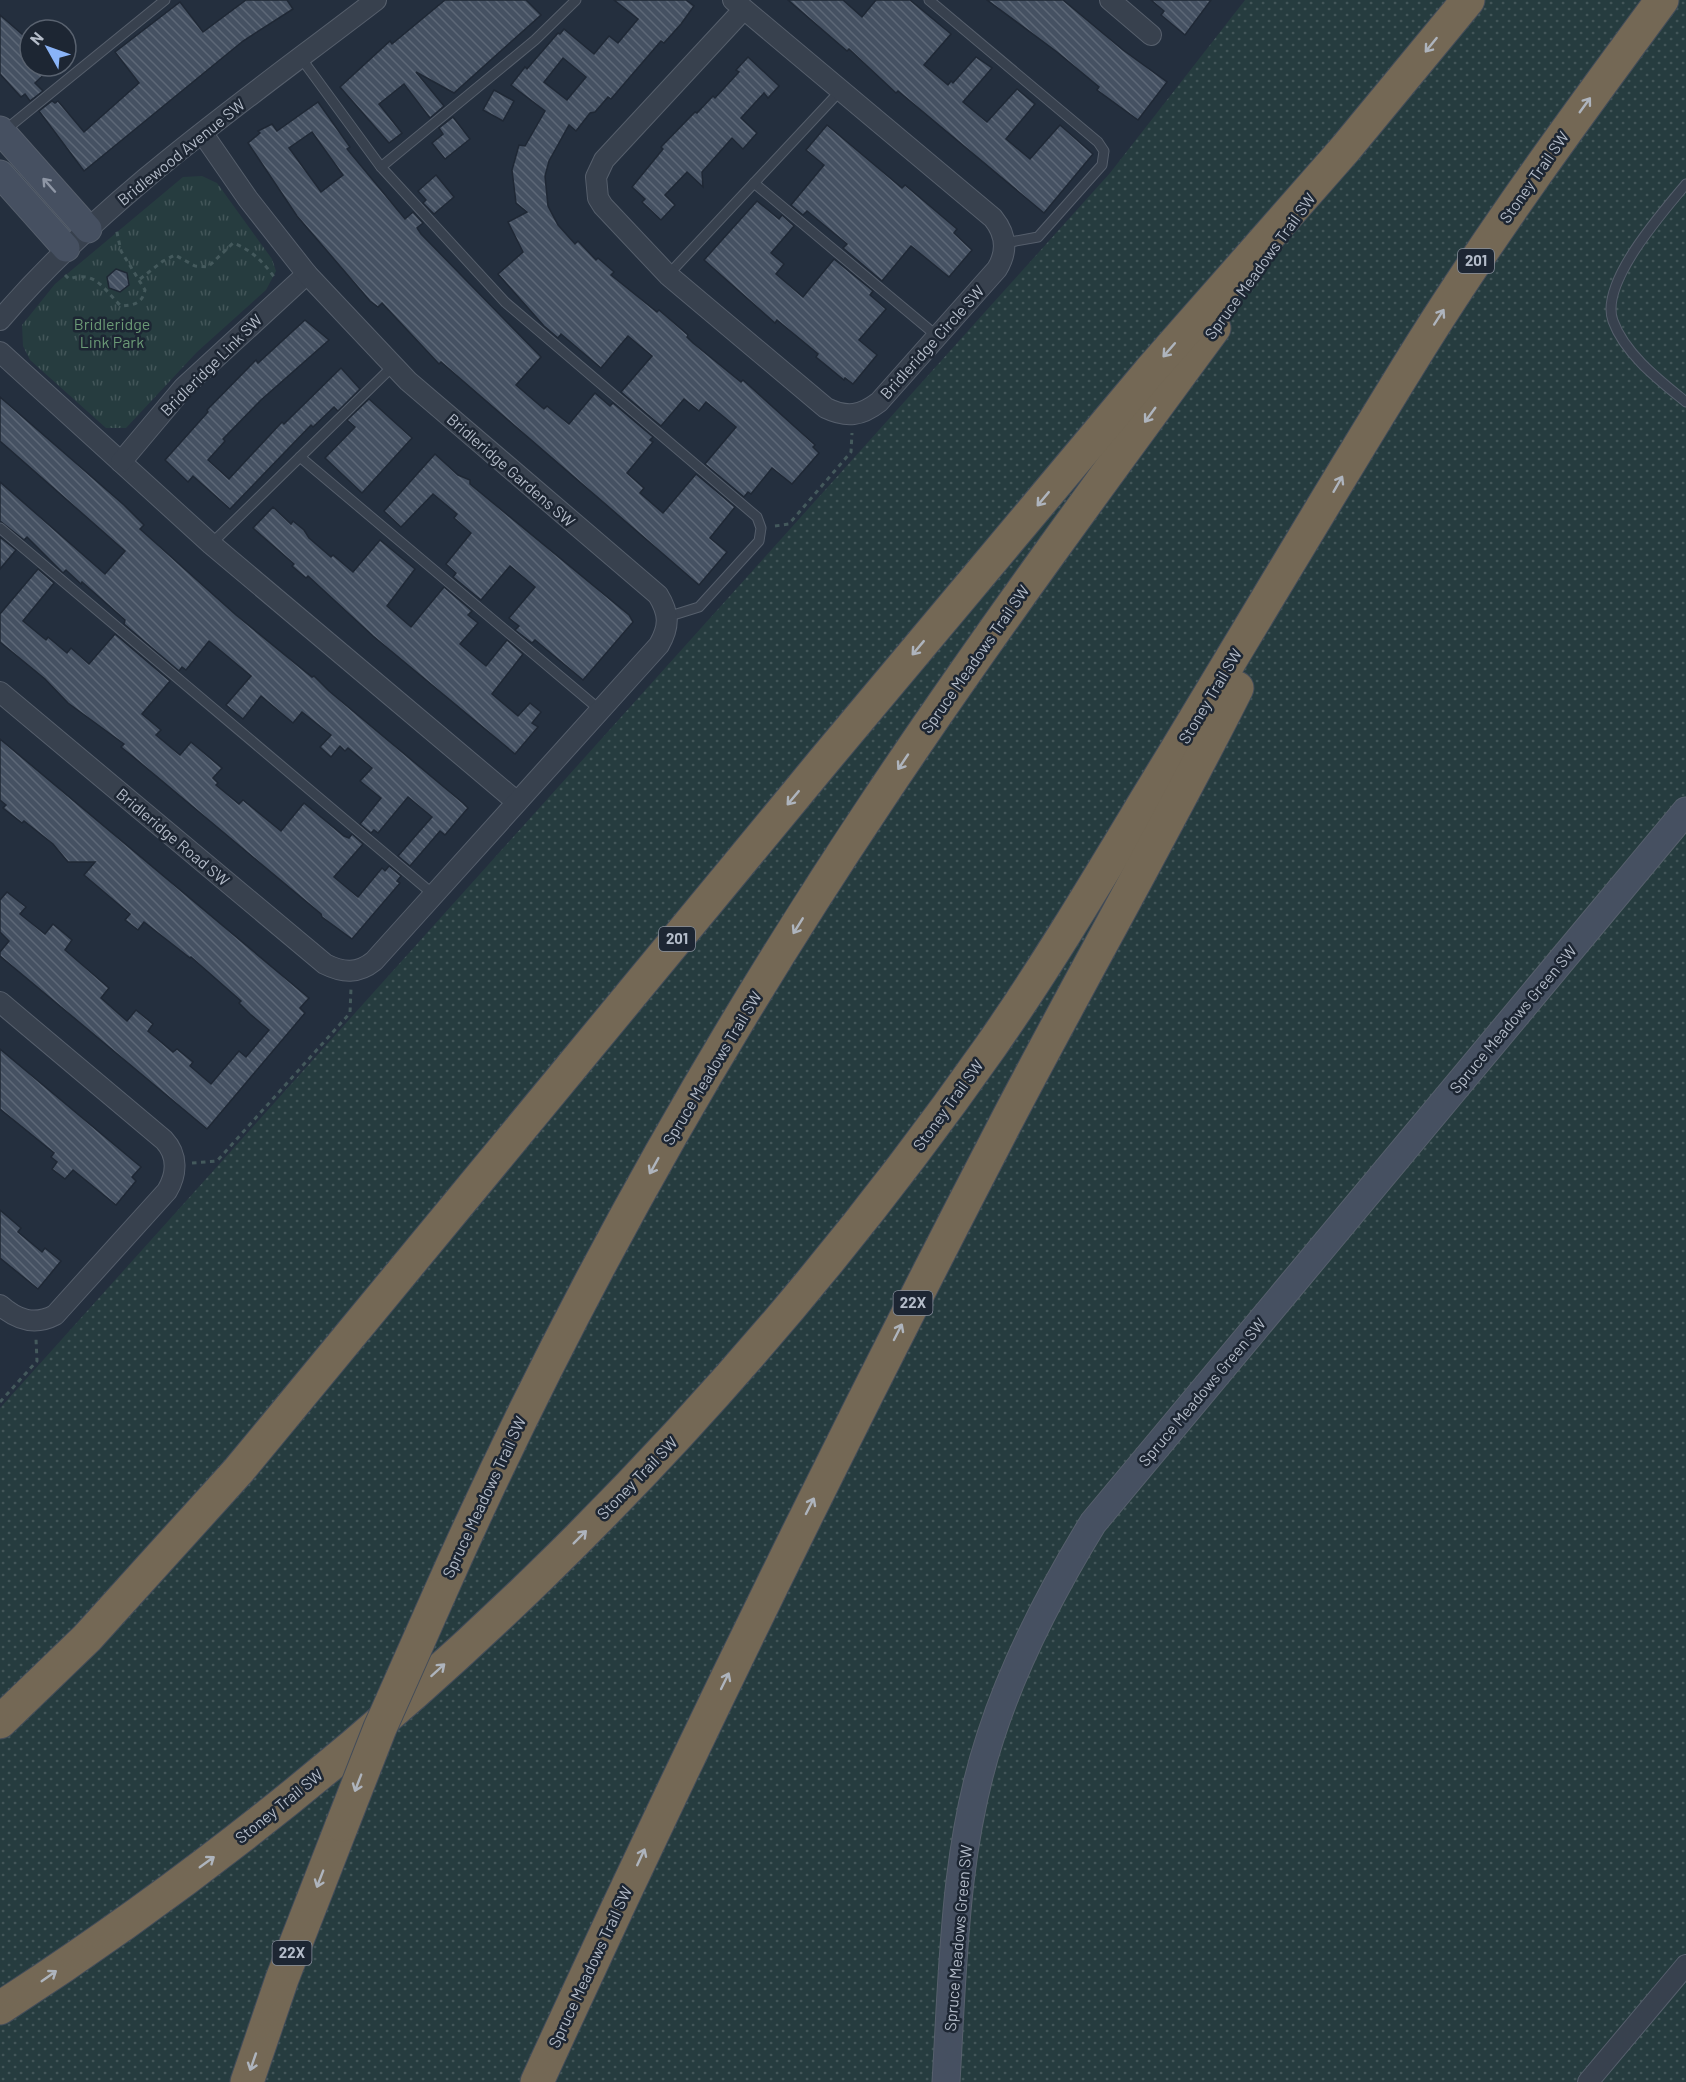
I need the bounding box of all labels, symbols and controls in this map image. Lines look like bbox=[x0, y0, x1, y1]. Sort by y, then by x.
north arrow bbox=[18, 18, 78, 78]
text: N bbox=[25, 28, 47, 48]
one-way arrow bbox=[1424, 37, 1437, 53]
street label: Bridlewood Avenue SW bbox=[113, 94, 248, 209]
one-way arrow bbox=[1579, 97, 1591, 113]
street label: Stoney Trail SW bbox=[1495, 127, 1572, 226]
one-way arrow bbox=[42, 178, 56, 193]
street label: Spruce Meadows Trail SW bbox=[1200, 189, 1319, 343]
road number: 201 bbox=[1458, 249, 1494, 273]
street label: Bridleridge Circle SW bbox=[876, 281, 988, 402]
one-way arrow bbox=[1433, 309, 1446, 326]
street label: Bridleridge Link SW bbox=[156, 310, 265, 419]
park label: Bridleridge Link Park bbox=[74, 314, 150, 351]
one-way arrow bbox=[1162, 342, 1176, 357]
one-way arrow bbox=[1144, 407, 1156, 423]
street label: Bridleridge Gardens SW bbox=[443, 409, 579, 530]
one-way arrow bbox=[1332, 476, 1344, 493]
one-way arrow bbox=[1037, 491, 1050, 507]
street label: Spruce Meadows Trail SW bbox=[916, 581, 1033, 736]
one-way arrow bbox=[911, 640, 925, 655]
street label: Stoney Trail SW bbox=[1174, 645, 1245, 747]
one-way arrow bbox=[897, 754, 909, 770]
street label: Bridleridge Road SW bbox=[113, 784, 234, 889]
one-way arrow bbox=[786, 790, 800, 805]
one-way arrow bbox=[791, 917, 803, 934]
road number: 201 bbox=[659, 927, 695, 951]
street label: Spruce Meadows Green SW bbox=[1445, 941, 1580, 1097]
street label: Spruce Meadows Trail SW bbox=[658, 987, 765, 1148]
street label: Stoney Trail SW bbox=[908, 1056, 987, 1154]
one-way arrow bbox=[648, 1157, 660, 1174]
road number: 22X bbox=[894, 1291, 932, 1315]
street label: Spruce Meadows Green SW bbox=[1134, 1314, 1269, 1470]
one-way arrow bbox=[892, 1324, 904, 1341]
street label: Spruce Meadows Trail SW bbox=[438, 1413, 529, 1581]
street label: Stoney Trail SW bbox=[592, 1432, 681, 1523]
one-way arrow bbox=[805, 1497, 817, 1515]
one-way arrow bbox=[572, 1530, 587, 1545]
one-way arrow bbox=[430, 1663, 445, 1677]
one-way arrow bbox=[719, 1673, 731, 1691]
street label: Stoney Trail SW bbox=[231, 1764, 326, 1847]
one-way arrow bbox=[352, 1774, 363, 1792]
street label: Spruce Meadows Green SW bbox=[940, 1844, 975, 2032]
one-way arrow bbox=[635, 1849, 647, 1867]
one-way arrow bbox=[199, 1856, 215, 1869]
one-way arrow bbox=[314, 1869, 325, 1888]
street label: Spruce Meadows Trail SW bbox=[544, 1883, 635, 2051]
road number: 22X bbox=[272, 1941, 312, 1965]
one-way arrow bbox=[40, 1970, 56, 1982]
one-way arrow bbox=[247, 2052, 258, 2071]

